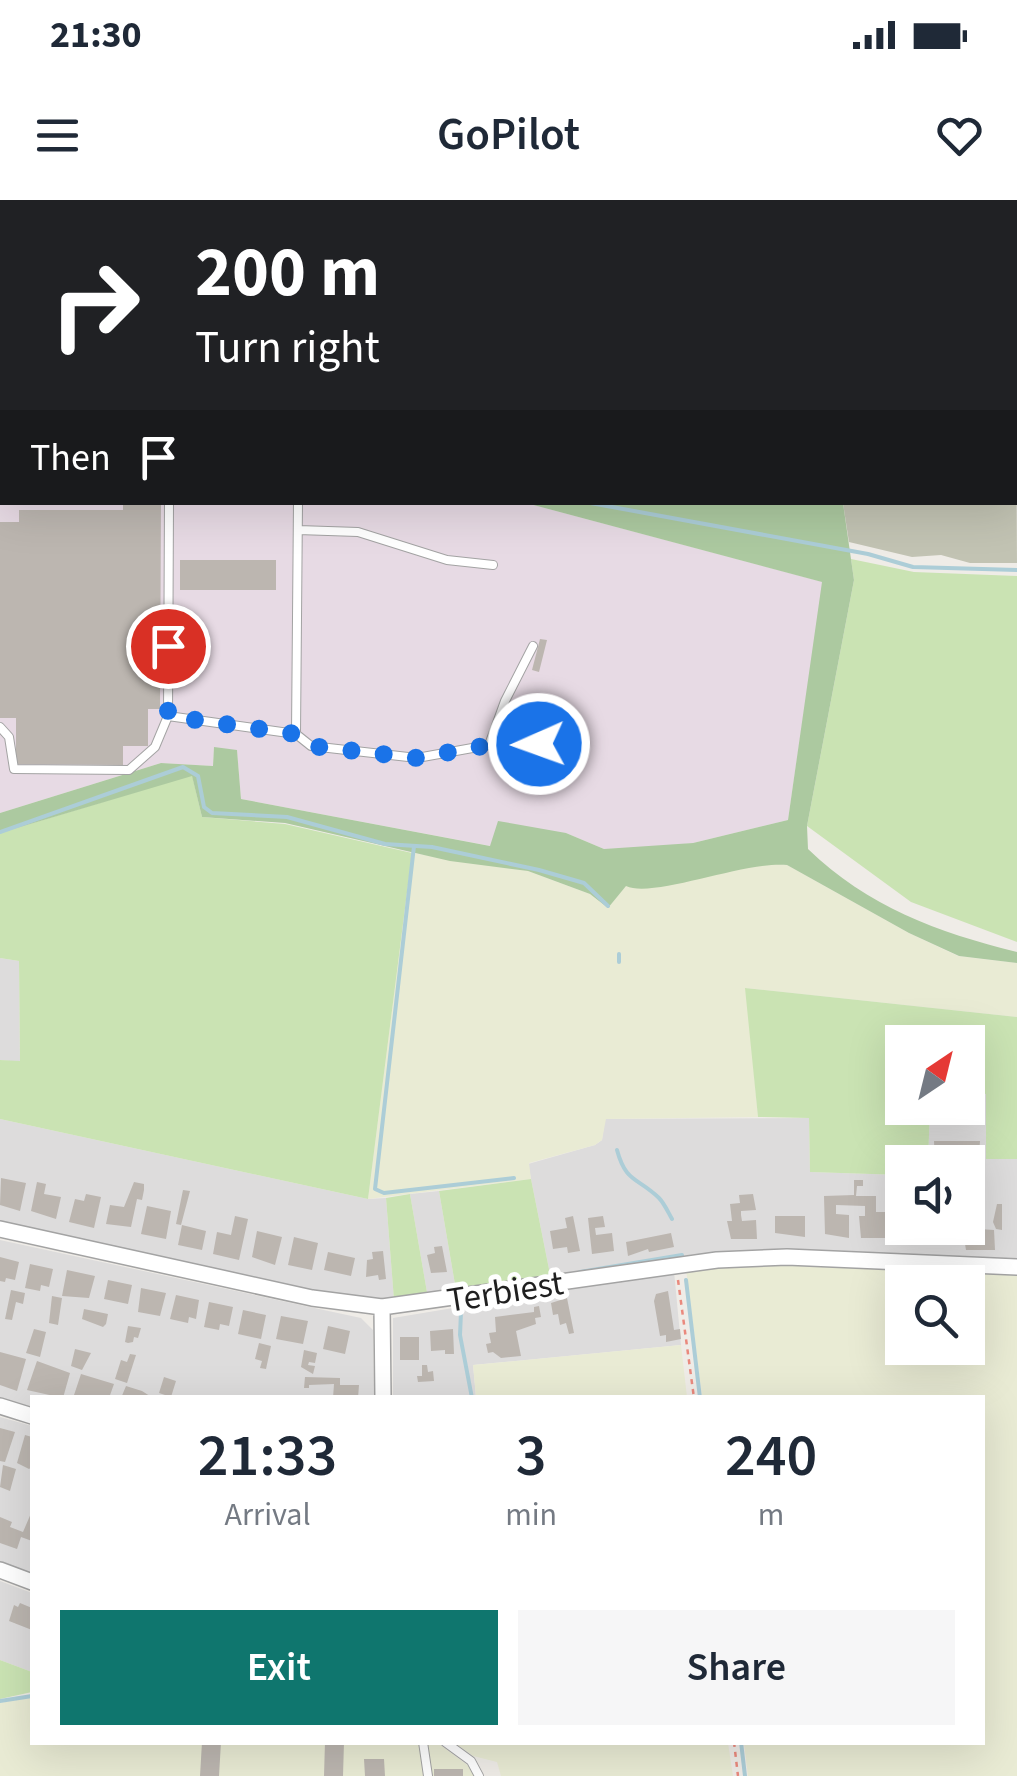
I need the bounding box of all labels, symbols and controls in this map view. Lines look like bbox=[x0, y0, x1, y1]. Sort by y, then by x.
text: 21:30 bbox=[50, 8, 142, 62]
text: GoPilot bbox=[437, 103, 580, 167]
icon: menu bbox=[30, 108, 85, 163]
icon: heart bbox=[932, 108, 987, 163]
text: 200 m bbox=[195, 223, 380, 323]
icon: right bbox=[30, 240, 160, 370]
text: Turn right bbox=[195, 316, 380, 380]
icon: arrive bbox=[131, 430, 186, 485]
text: Then bbox=[30, 431, 111, 485]
pin bbox=[126, 604, 211, 689]
icon: arrive bbox=[141, 619, 196, 674]
position arrow bbox=[487, 692, 591, 796]
north arrow bbox=[885, 1025, 985, 1125]
map controls bbox=[885, 1025, 985, 1365]
button: sound bbox=[885, 1145, 985, 1245]
street label: Terbiest bbox=[443, 1258, 567, 1326]
button: search bbox=[885, 1265, 985, 1365]
text: 21:33 bbox=[198, 1414, 337, 1499]
text: 3 bbox=[516, 1414, 547, 1499]
text: 240 bbox=[725, 1414, 817, 1499]
text: Arrival bbox=[225, 1492, 311, 1538]
text: min bbox=[505, 1492, 557, 1538]
text: m bbox=[758, 1492, 784, 1538]
button: Exit bbox=[60, 1610, 498, 1725]
button: Share bbox=[518, 1610, 955, 1725]

